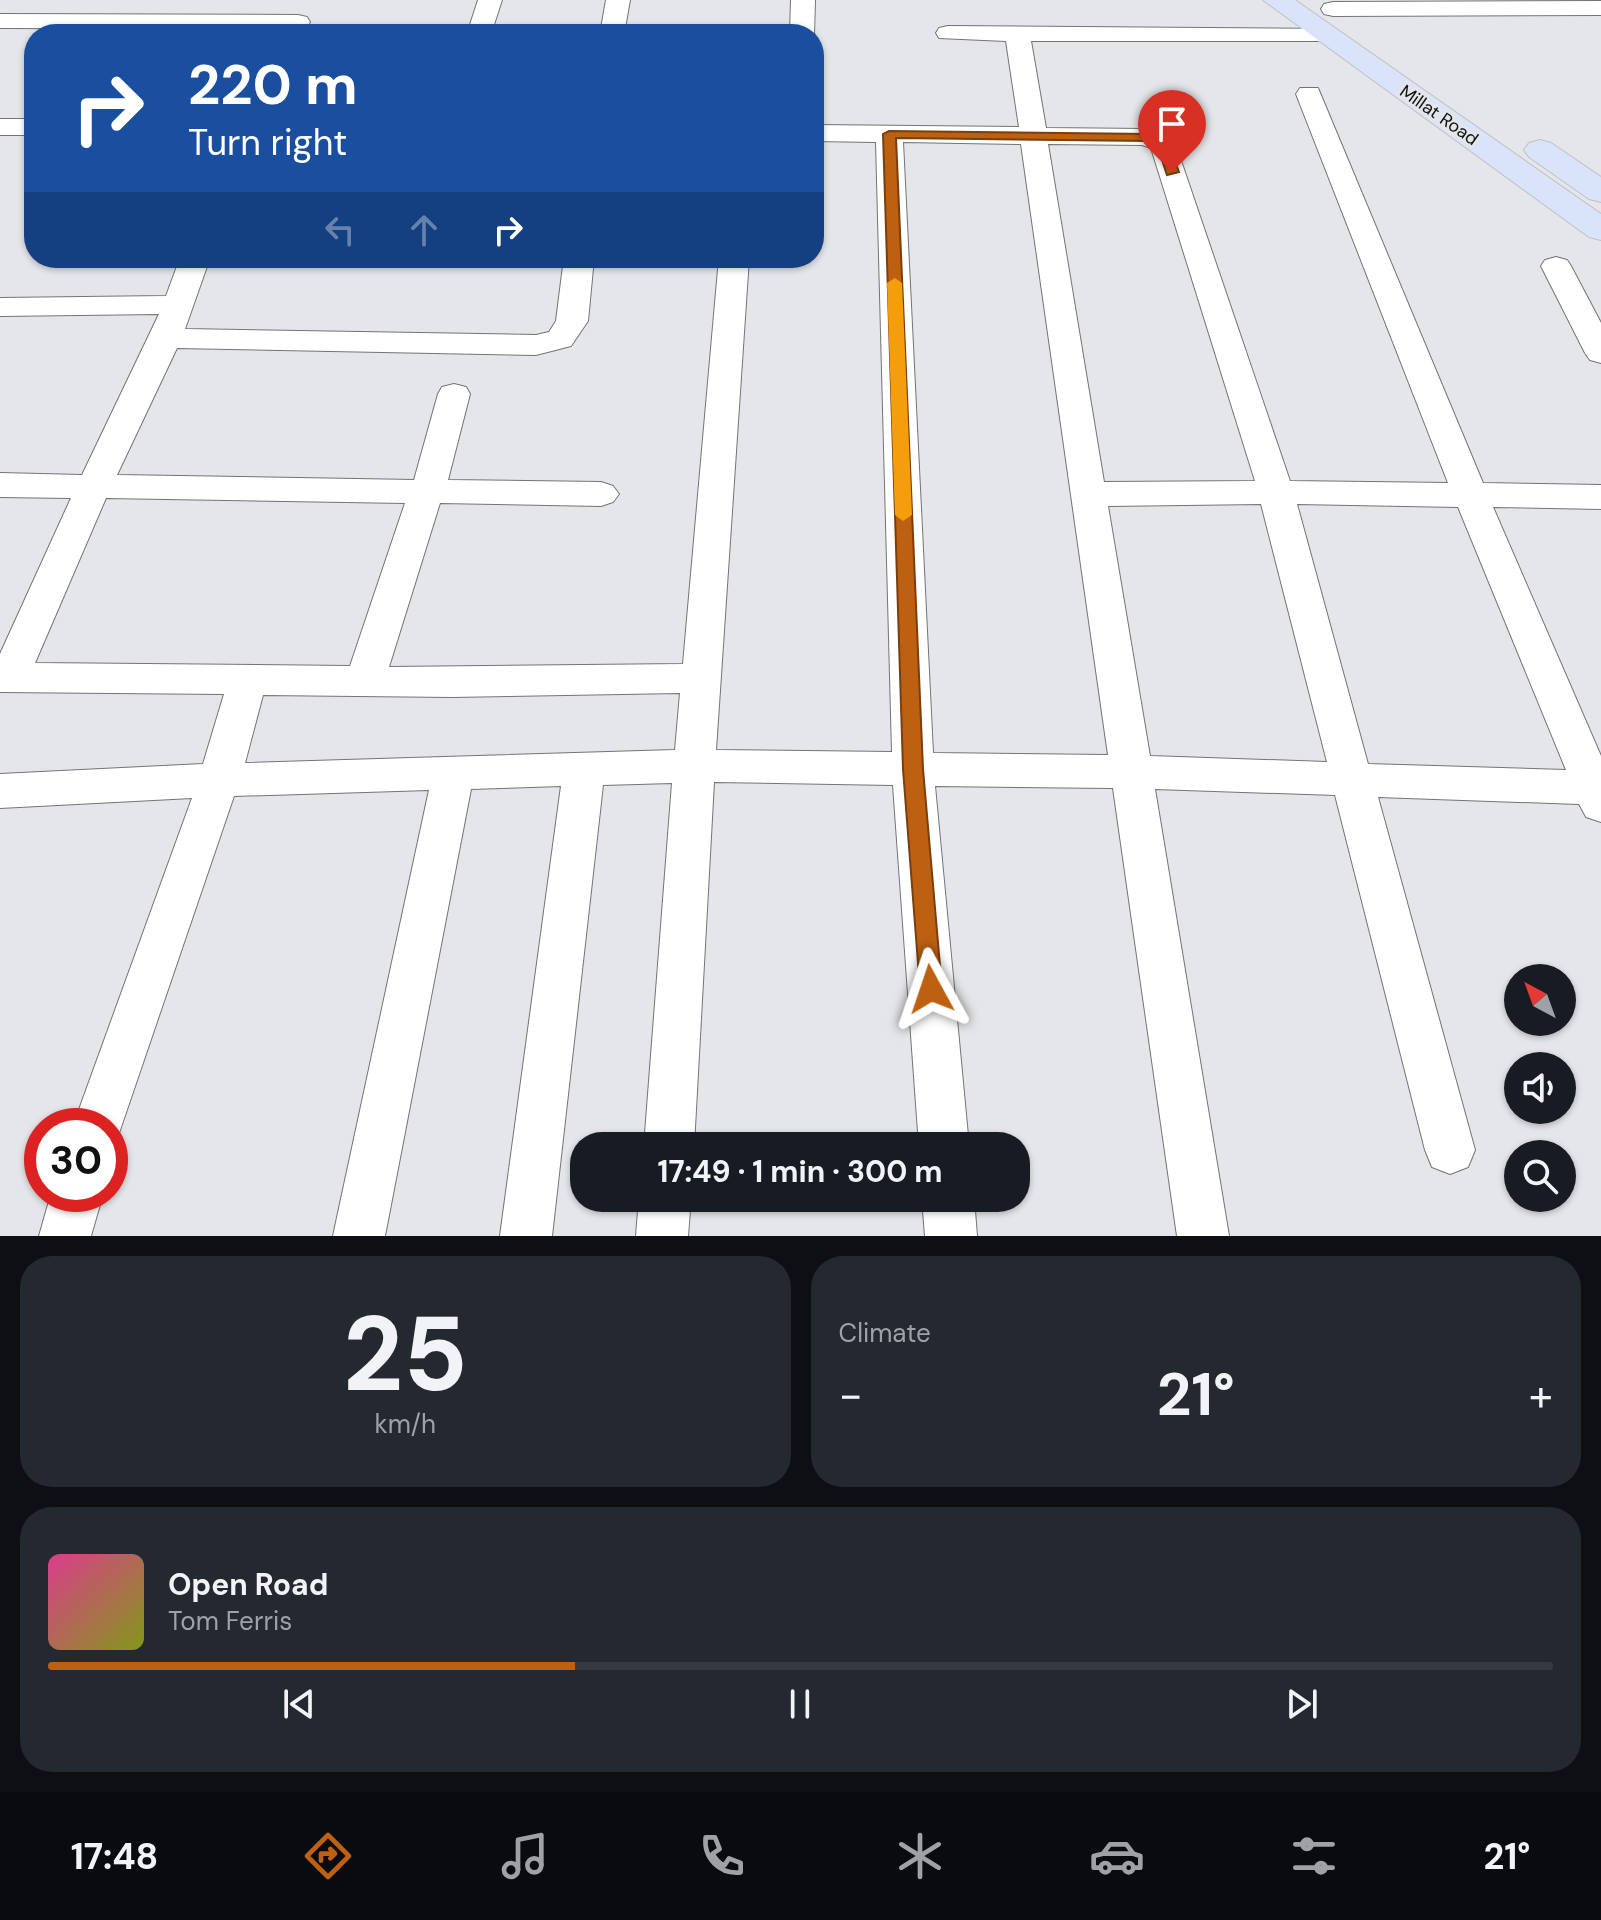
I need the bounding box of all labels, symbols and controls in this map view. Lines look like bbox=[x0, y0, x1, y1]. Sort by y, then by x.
text: 220 m bbox=[188, 48, 358, 121]
icon: right bbox=[56, 56, 160, 160]
street label: Millat Road bbox=[1395, 79, 1483, 151]
pin bbox=[1138, 90, 1206, 172]
icon: arrive bbox=[1150, 102, 1194, 146]
text: Turn right bbox=[188, 119, 347, 166]
icon: left bbox=[318, 208, 362, 252]
icon: ahead bbox=[402, 208, 446, 252]
icon: right bbox=[486, 208, 530, 252]
position arrow bbox=[889, 947, 973, 1031]
north arrow bbox=[1504, 964, 1576, 1036]
map controls bbox=[1504, 964, 1576, 1212]
button: sound bbox=[1504, 1052, 1576, 1124]
speed limit sign: 30 bbox=[24, 1108, 128, 1212]
button: search bbox=[1504, 1140, 1576, 1212]
text: 17:49 · 1 min · 300 m bbox=[657, 1152, 943, 1191]
text: 25 bbox=[343, 1287, 468, 1422]
text: Climate bbox=[839, 1316, 931, 1350]
text: 21° bbox=[1157, 1355, 1235, 1434]
text: − bbox=[839, 1366, 863, 1424]
text: + bbox=[1529, 1366, 1553, 1424]
text: km/h bbox=[375, 1407, 436, 1441]
text: Open Road bbox=[168, 1565, 328, 1604]
text: Tom Ferris bbox=[168, 1604, 292, 1638]
icon: previous bbox=[277, 1682, 321, 1726]
icon: pause bbox=[778, 1682, 822, 1726]
icon: next bbox=[1280, 1682, 1324, 1726]
icon: directions bbox=[300, 1828, 356, 1884]
icon: music bbox=[497, 1828, 553, 1884]
icon: phone bbox=[694, 1828, 750, 1884]
icon: climate bbox=[892, 1828, 948, 1884]
icon: car bbox=[1089, 1828, 1145, 1884]
icon: filters bbox=[1286, 1828, 1342, 1884]
text: 17:48 bbox=[71, 1833, 158, 1880]
text: 21° bbox=[1483, 1833, 1530, 1880]

